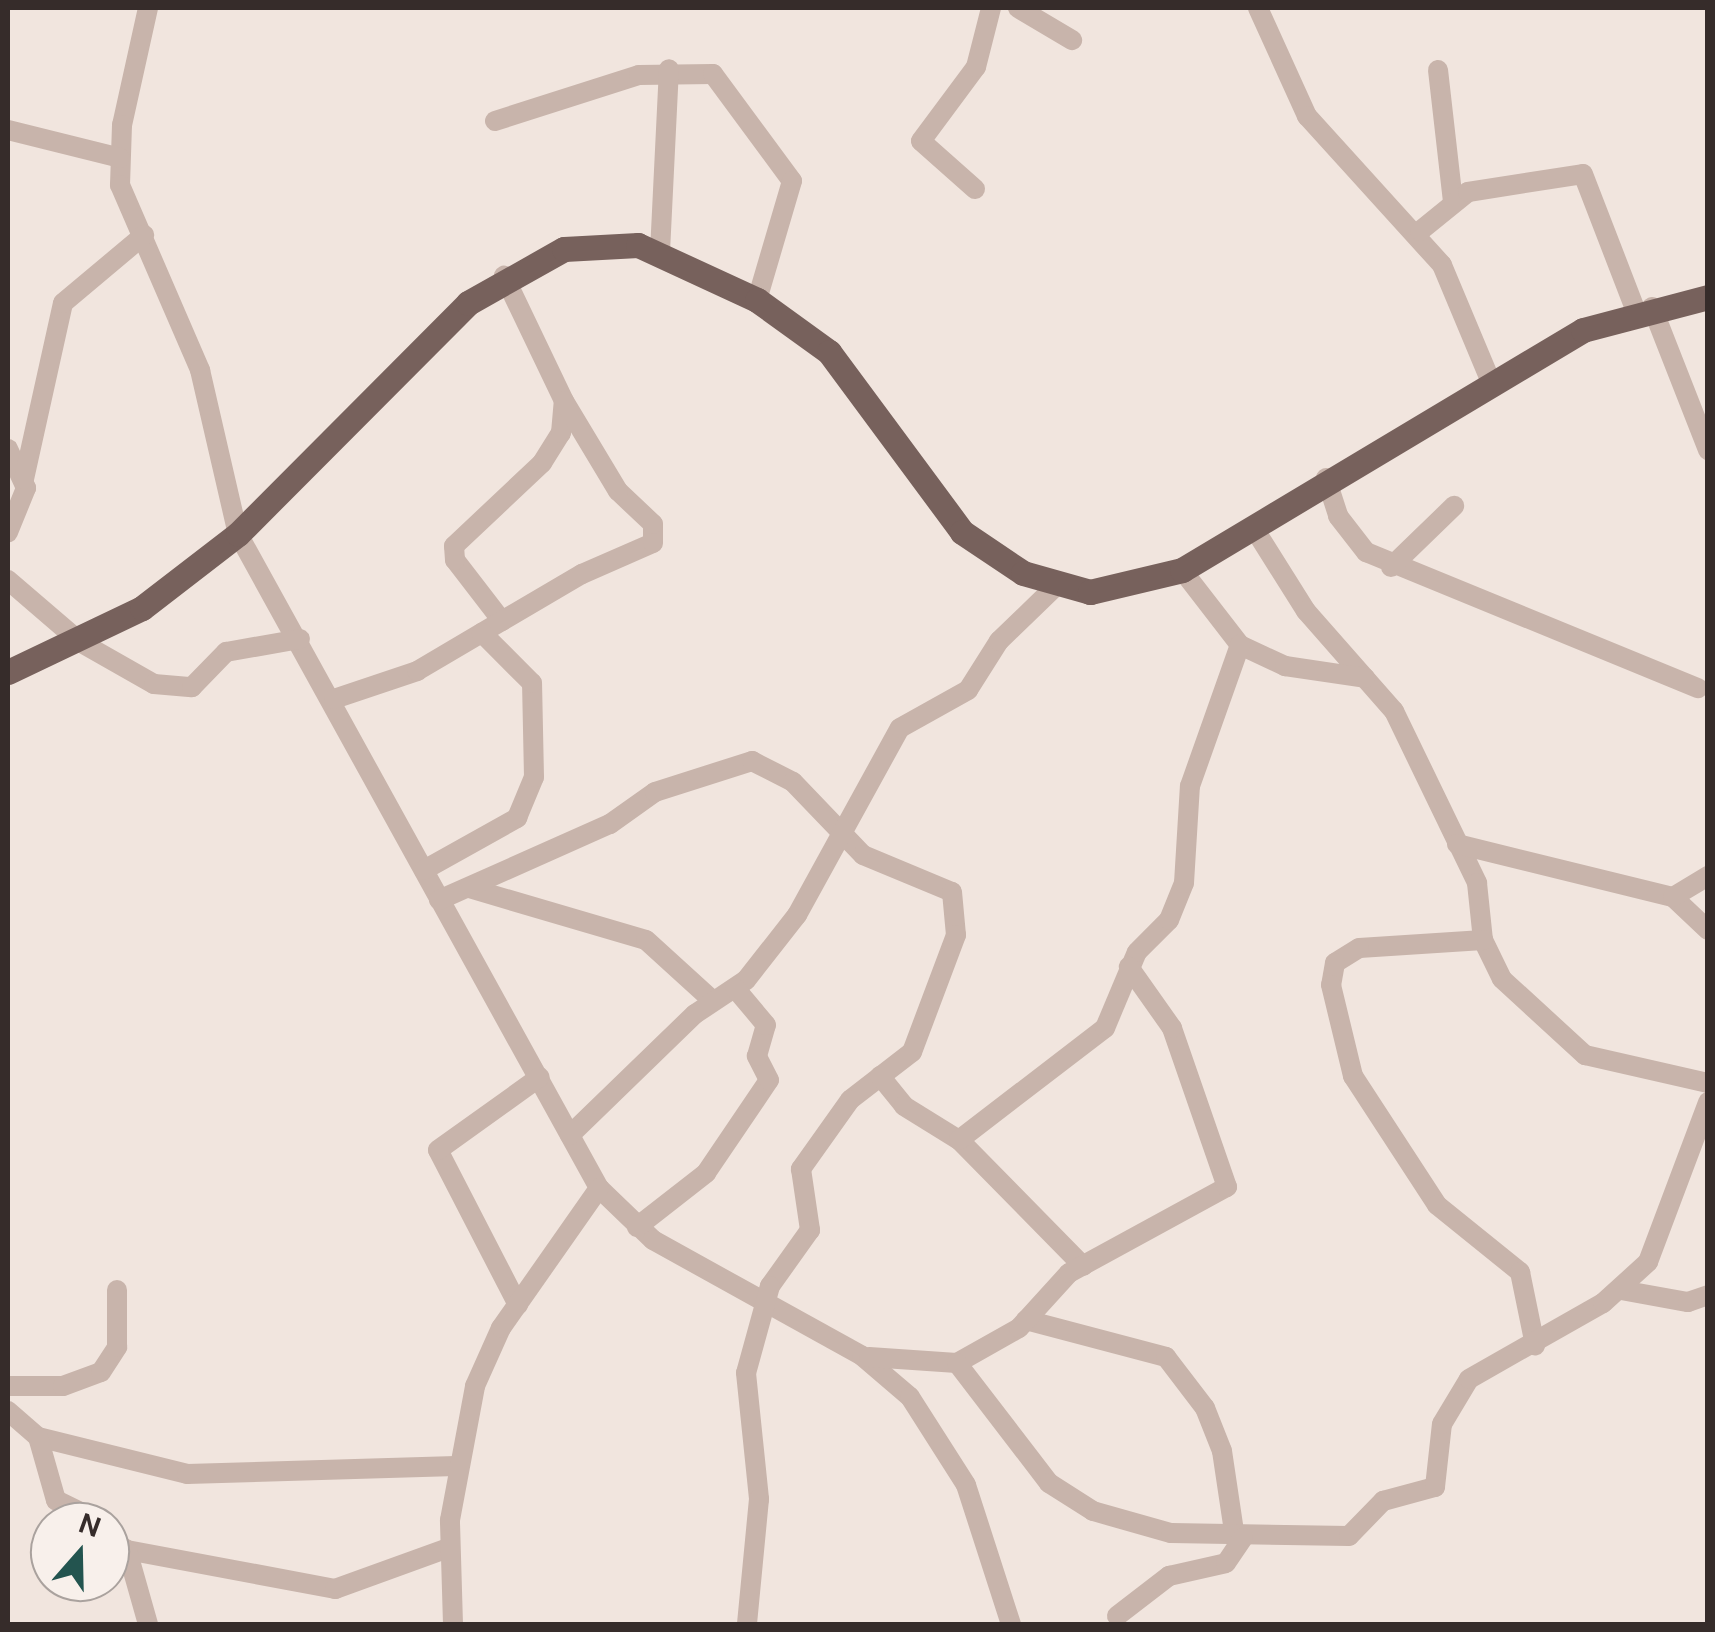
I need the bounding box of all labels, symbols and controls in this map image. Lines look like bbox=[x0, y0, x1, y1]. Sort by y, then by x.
north arrow bbox=[30, 1502, 130, 1602]
text: N bbox=[74, 1504, 106, 1546]

